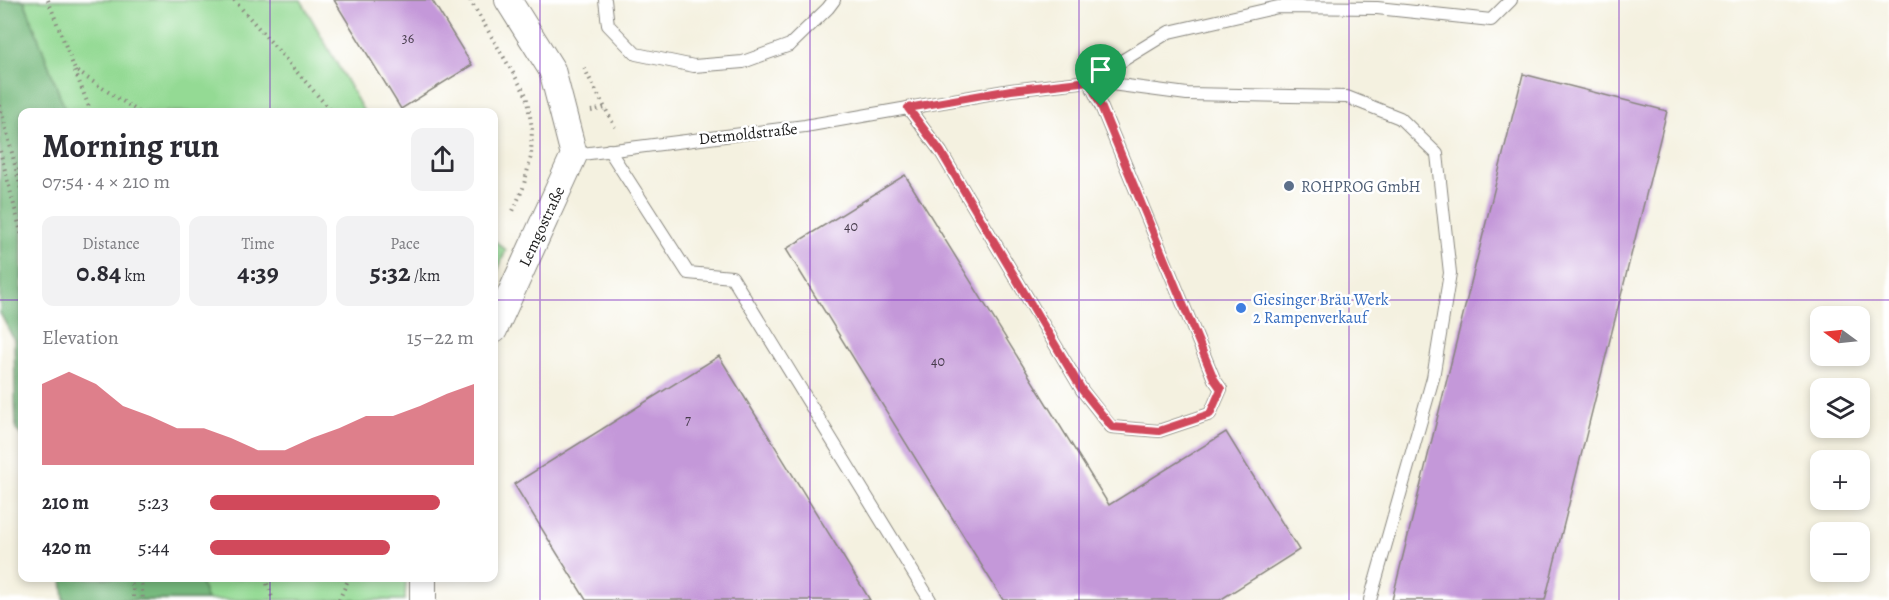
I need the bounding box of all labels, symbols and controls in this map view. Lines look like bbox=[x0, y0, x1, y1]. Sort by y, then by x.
house number: 36 bbox=[402, 29, 414, 48]
pin bbox=[1075, 44, 1126, 106]
icon: arrive bbox=[1084, 53, 1117, 86]
street label: Detmoldstraße bbox=[698, 118, 799, 150]
text: Morning run bbox=[42, 123, 219, 168]
button: share bbox=[411, 128, 474, 191]
text: 07:54 · 4 × 210 m bbox=[42, 168, 170, 195]
place label: ROHPROG GmbH bbox=[1301, 176, 1421, 198]
marker: ROHPROG GmbH bbox=[1282, 179, 1296, 193]
street label: Lemgostraße bbox=[514, 183, 570, 270]
house number: 40 bbox=[844, 217, 858, 236]
text: Distance bbox=[82, 233, 140, 255]
text: Time bbox=[241, 233, 275, 255]
text: Pace bbox=[390, 233, 420, 255]
text: 0.84 bbox=[76, 255, 121, 290]
text: 4:39 bbox=[237, 255, 279, 290]
text: 5:32 bbox=[370, 255, 411, 290]
text: km bbox=[121, 265, 146, 287]
text: /km bbox=[411, 265, 440, 287]
place label: Giesinger Bräu Werk 2 Rampenverkauf bbox=[1253, 289, 1389, 329]
marker: Giesinger Bräu Werk 2 Rampenverkauf bbox=[1234, 301, 1248, 315]
north arrow bbox=[1810, 306, 1870, 366]
map controls bbox=[1810, 306, 1870, 582]
text: Elevation bbox=[42, 324, 119, 351]
text: 15–22 m bbox=[407, 324, 474, 351]
house number: 40 bbox=[931, 352, 945, 371]
button: layers bbox=[1810, 378, 1870, 438]
house number: 7 bbox=[685, 411, 691, 430]
button: + bbox=[1810, 450, 1870, 510]
text: 210 m bbox=[42, 489, 89, 516]
text: 5:23 bbox=[138, 489, 169, 516]
button: − bbox=[1810, 522, 1870, 582]
text: 420 m bbox=[42, 534, 91, 561]
text: 5:44 bbox=[138, 534, 169, 561]

